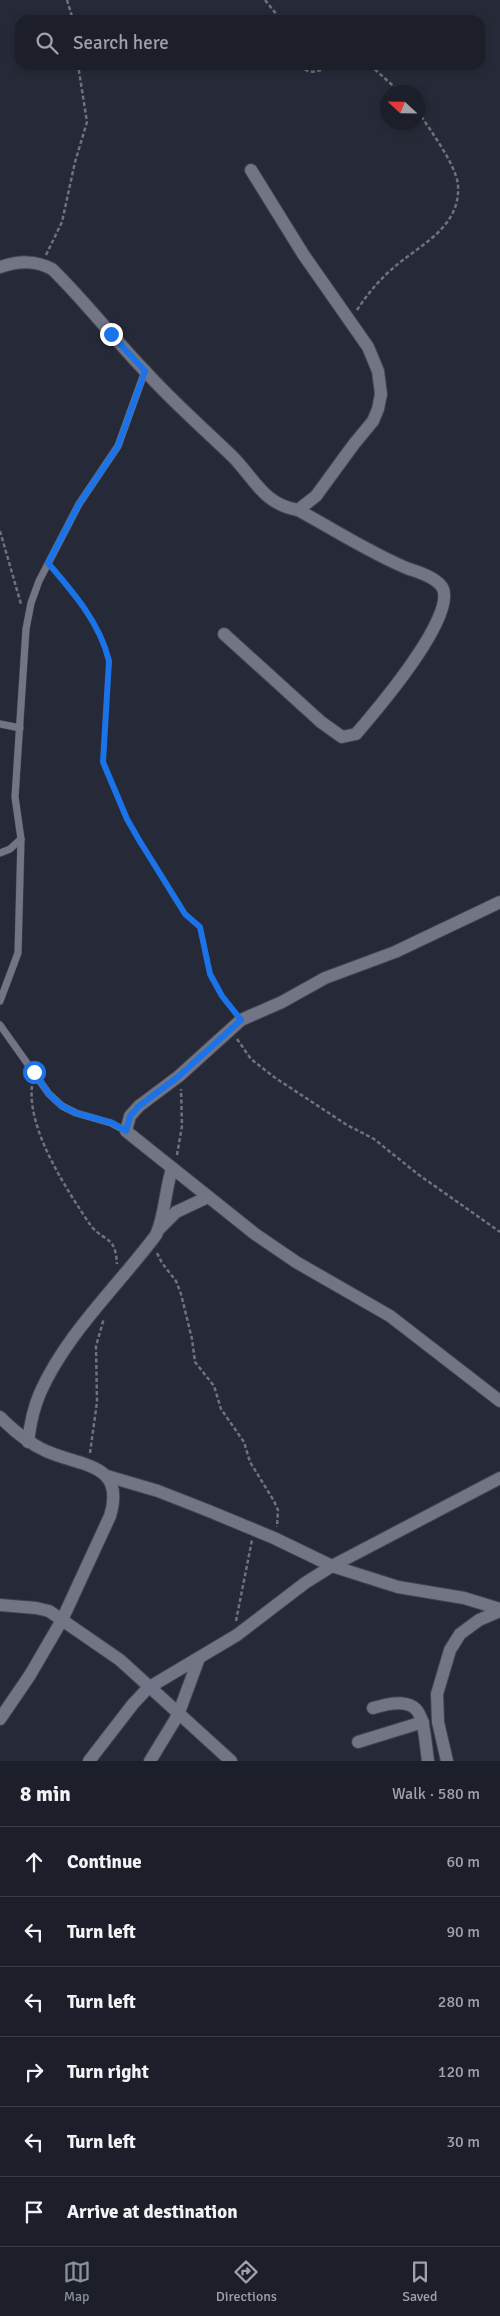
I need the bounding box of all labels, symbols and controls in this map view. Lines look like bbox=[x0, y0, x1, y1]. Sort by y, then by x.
search box bbox=[15, 15, 485, 70]
icon: search bbox=[33, 29, 61, 57]
text: Search here bbox=[73, 31, 169, 55]
north arrow bbox=[380, 85, 425, 130]
route end bbox=[100, 323, 123, 346]
route start bbox=[23, 1061, 46, 1084]
text: 8 min bbox=[20, 1781, 71, 1807]
text: Walk · 580 m bbox=[392, 1784, 480, 1804]
icon: ahead bbox=[20, 1848, 48, 1876]
text: Continue bbox=[67, 1850, 142, 1874]
text: 60 m bbox=[446, 1852, 480, 1872]
icon: left bbox=[20, 1918, 48, 1946]
text: Turn left bbox=[67, 1920, 136, 1944]
text: 90 m bbox=[446, 1922, 480, 1942]
icon: left bbox=[20, 1988, 48, 2016]
text: Turn left bbox=[67, 1990, 136, 2014]
text: 280 m bbox=[438, 1992, 480, 2012]
icon: right bbox=[20, 2058, 48, 2086]
text: Turn right bbox=[67, 2060, 149, 2084]
text: 120 m bbox=[438, 2062, 480, 2082]
icon: left bbox=[20, 2128, 48, 2156]
text: Turn left bbox=[67, 2130, 136, 2154]
text: 30 m bbox=[446, 2132, 480, 2152]
icon: arrive bbox=[20, 2198, 48, 2226]
text: Arrive at destination bbox=[67, 2200, 238, 2224]
tab: Map bbox=[63, 2258, 91, 2305]
tab: Directions bbox=[216, 2258, 277, 2305]
tab: Saved bbox=[402, 2258, 437, 2305]

